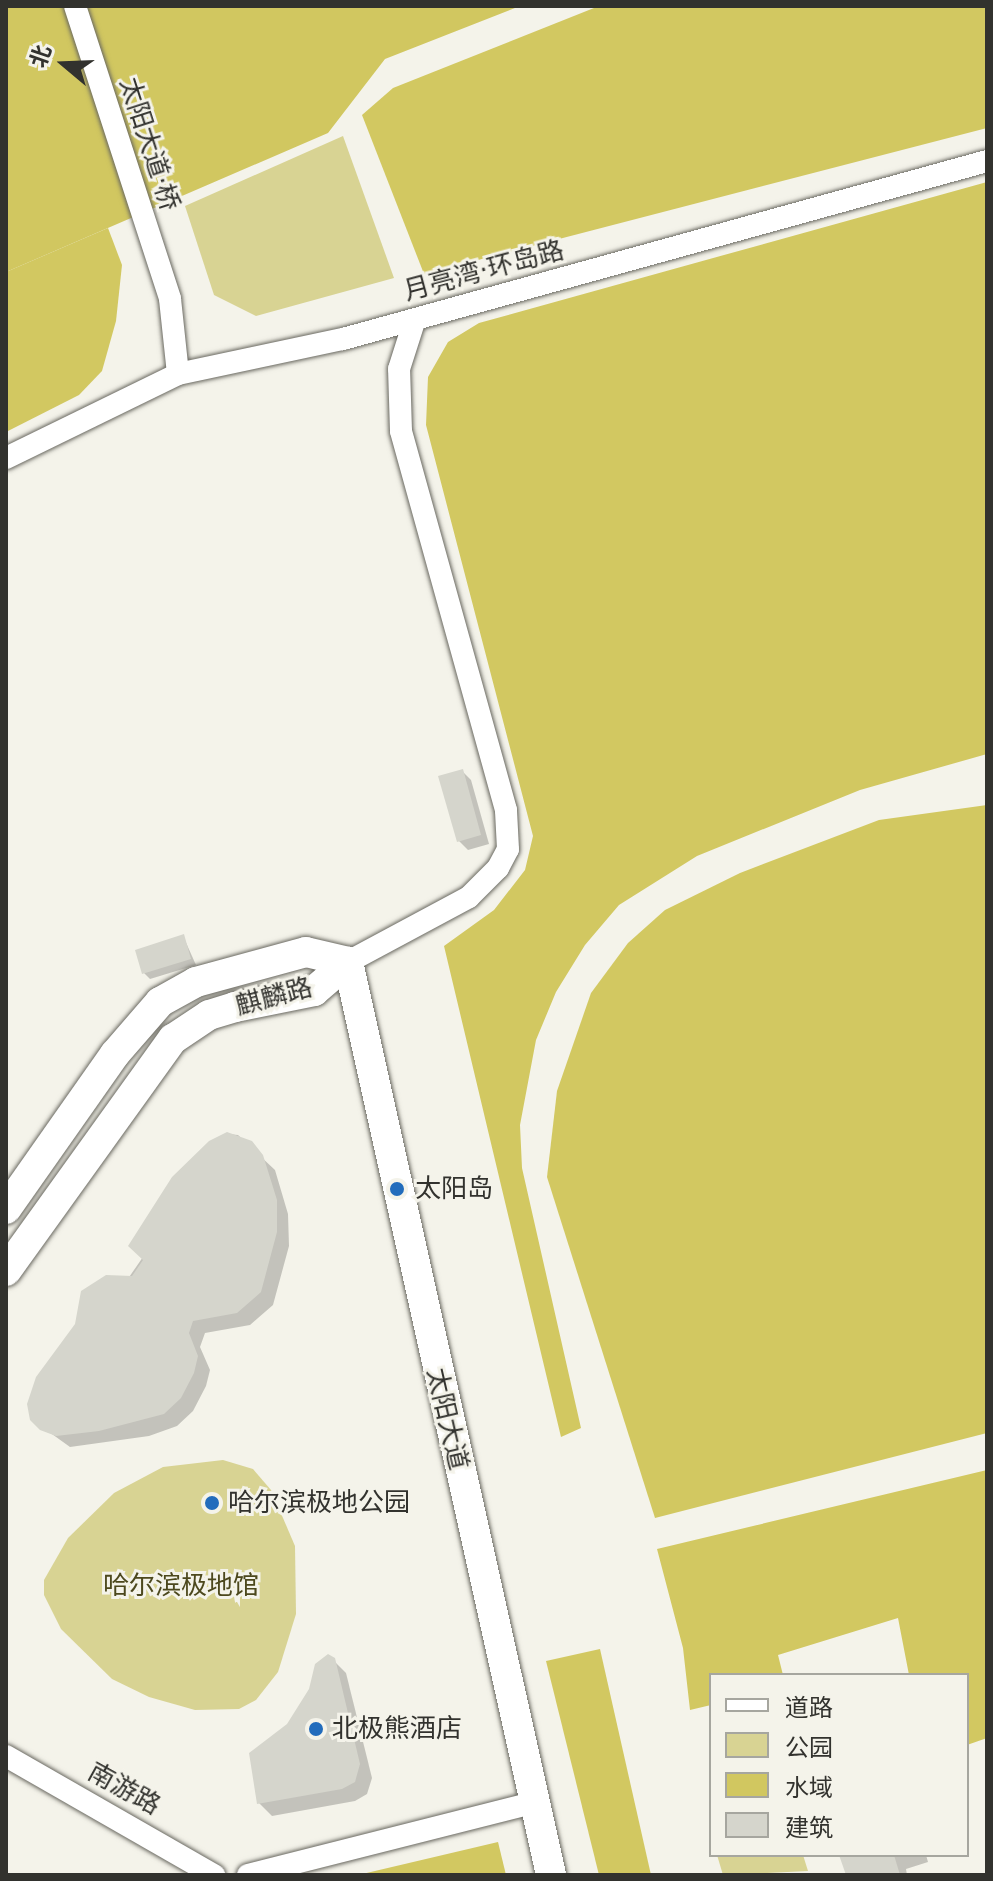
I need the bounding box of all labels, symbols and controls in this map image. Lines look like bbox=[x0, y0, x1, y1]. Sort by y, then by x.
north arrow bbox=[24, 24, 104, 104]
text: 北 bbox=[25, 42, 56, 71]
street label: 太阳大道·桥 bbox=[113, 73, 185, 215]
street label: 月亮湾·环岛路 bbox=[401, 235, 567, 307]
street label: 麒麟路 bbox=[232, 972, 316, 1022]
place label: 太阳岛 bbox=[415, 1173, 493, 1205]
marker: 太阳岛 bbox=[386, 1178, 408, 1200]
street label: 太阳大道 bbox=[420, 1365, 474, 1473]
place label: 哈尔滨极地公园 bbox=[228, 1487, 410, 1519]
marker: 哈尔滨极地公园 bbox=[203, 1494, 221, 1512]
park label: 哈尔滨极地馆 bbox=[103, 1570, 259, 1602]
legend bbox=[709, 1673, 969, 1857]
text: 道路 bbox=[785, 1694, 833, 1722]
place label: 北极熊酒店 bbox=[332, 1713, 462, 1745]
marker: 北极熊酒店 bbox=[307, 1720, 325, 1738]
text: 公园 bbox=[785, 1734, 833, 1762]
street label: 南游路 bbox=[82, 1756, 166, 1822]
text: 水域 bbox=[785, 1774, 833, 1802]
text: 建筑 bbox=[785, 1814, 833, 1842]

